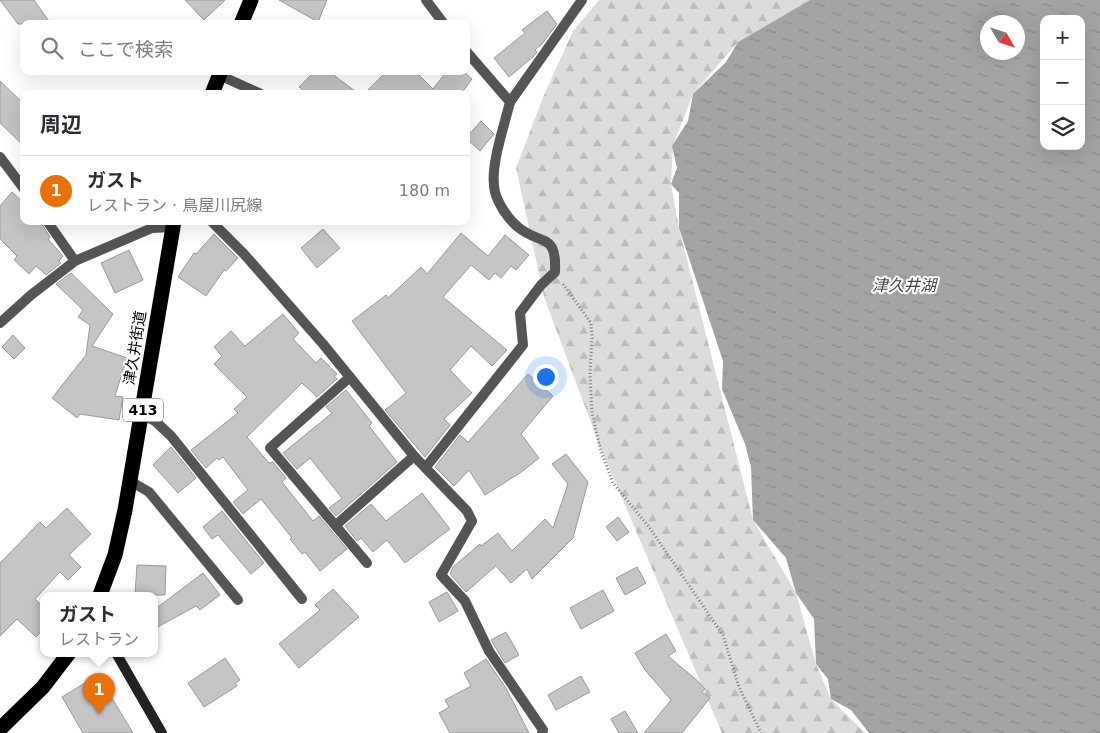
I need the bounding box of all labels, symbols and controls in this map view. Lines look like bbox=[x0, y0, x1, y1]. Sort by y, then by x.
north arrow bbox=[980, 15, 1025, 60]
map controls bbox=[1040, 15, 1085, 150]
button: + bbox=[1040, 15, 1085, 60]
search box bbox=[20, 20, 470, 75]
icon: search bbox=[38, 34, 66, 62]
text: ここで検索 bbox=[78, 38, 173, 60]
button: − bbox=[1040, 60, 1085, 105]
button: layers bbox=[1040, 105, 1085, 150]
text: 周辺 bbox=[40, 113, 82, 137]
text: ガスト bbox=[87, 169, 144, 191]
text: 1 bbox=[50, 181, 62, 200]
text: 180 m bbox=[399, 181, 450, 200]
text: レストラン · 鳥屋川尻線 bbox=[87, 196, 262, 215]
water label: 津久井湖 bbox=[872, 276, 939, 295]
street label: 津久井街道 bbox=[120, 310, 150, 386]
your location bbox=[533, 364, 559, 390]
road number: 413 bbox=[123, 398, 163, 422]
popup bbox=[40, 592, 158, 657]
text: ガスト bbox=[59, 603, 116, 625]
text: レストラン bbox=[59, 630, 139, 649]
pin: 1 bbox=[83, 673, 115, 714]

